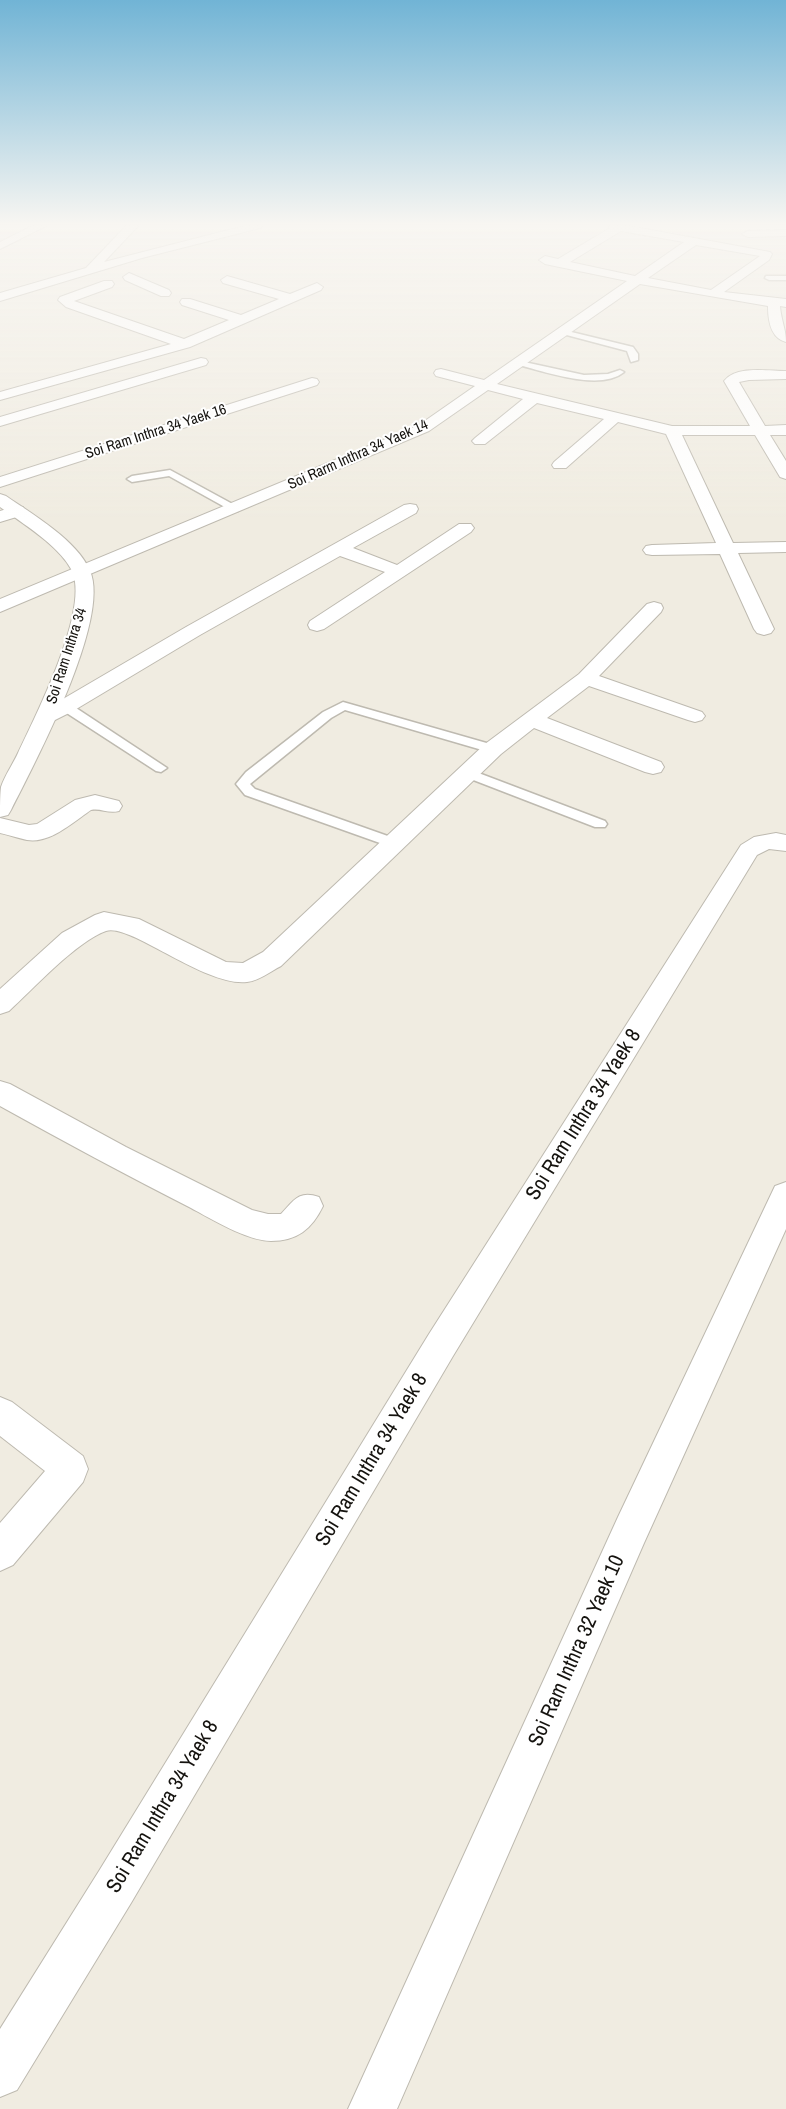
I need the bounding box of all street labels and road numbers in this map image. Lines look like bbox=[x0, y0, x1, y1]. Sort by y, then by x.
street label: Soi Ram Inthra 34 Yaek 16 bbox=[83, 401, 229, 463]
street label: Soi Rarm Inthra 34 Yaek 14 bbox=[285, 416, 431, 494]
street label: Soi Ram Inthra 34 bbox=[43, 606, 91, 706]
street label: Soi Ram Inthra 34 Yaek 8 bbox=[521, 1025, 647, 1205]
street label: Soi Ram Inthra 34 Yaek 8 bbox=[310, 1369, 434, 1551]
street label: Soi Ram Inthra 32 Yaek 10 bbox=[523, 1552, 631, 1750]
street label: Soi Ram Inthra 34 Yaek 8 bbox=[101, 1716, 225, 1898]

